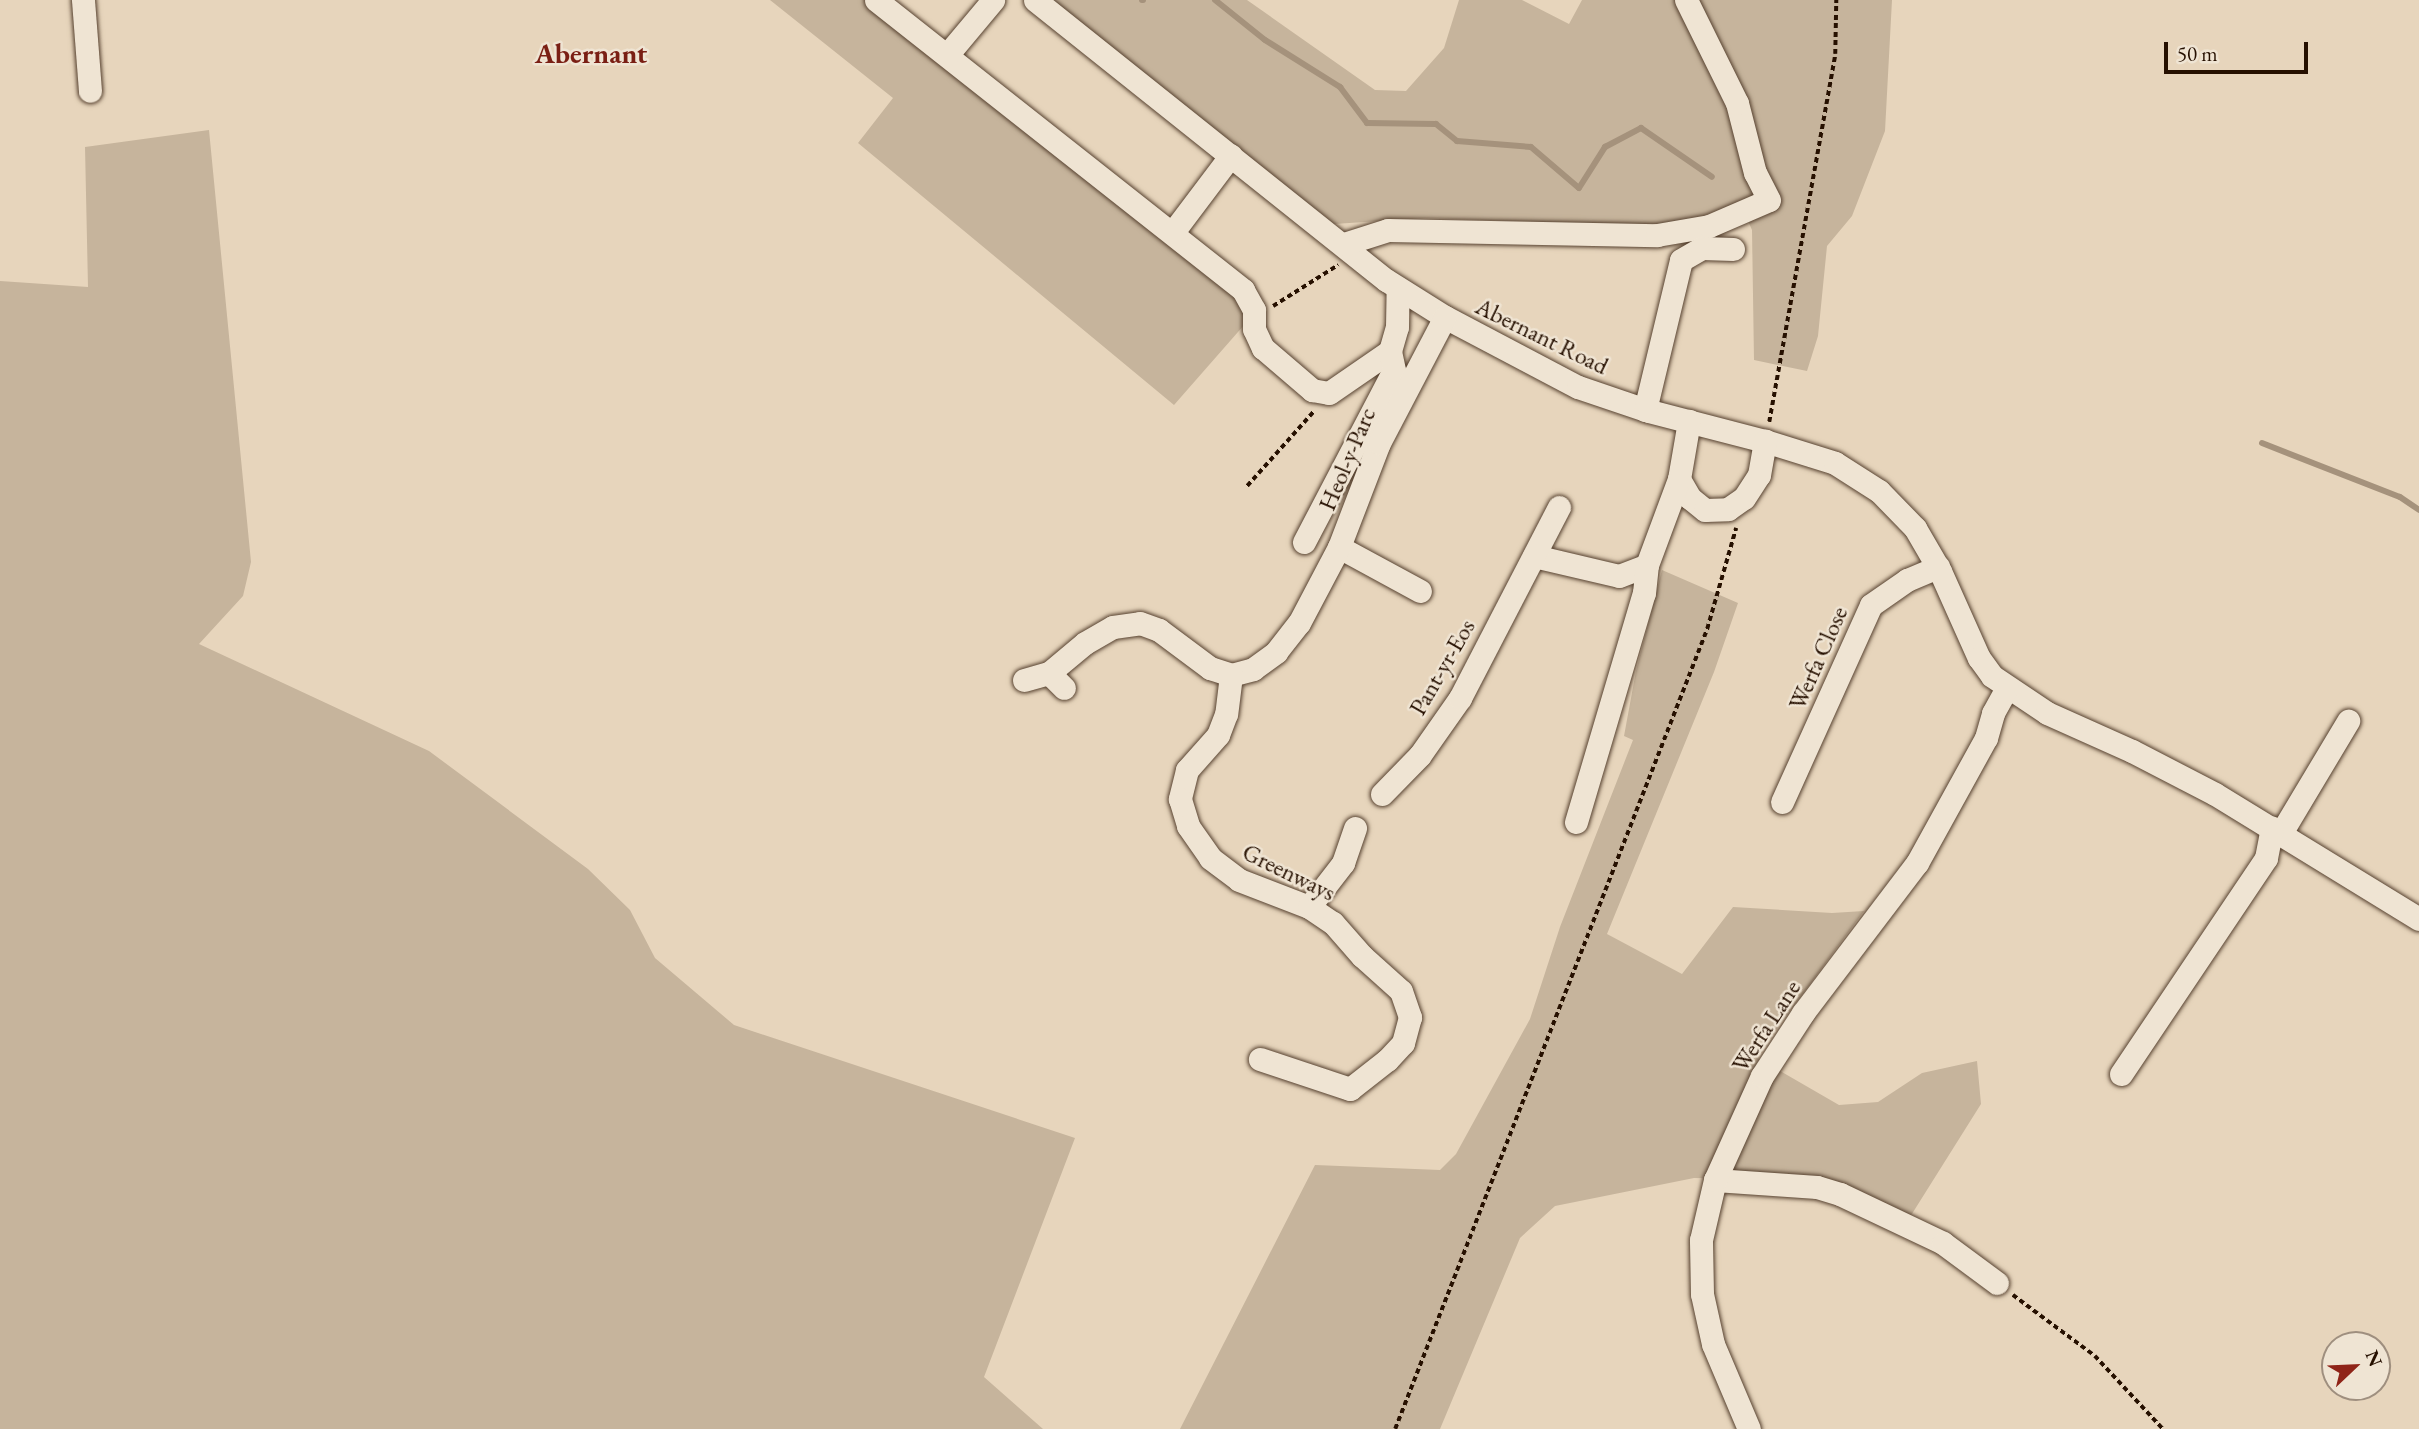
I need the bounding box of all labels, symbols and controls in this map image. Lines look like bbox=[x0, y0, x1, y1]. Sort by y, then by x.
scale bar bbox=[2167, 28, 2310, 72]
district label: Abernant bbox=[535, 36, 647, 70]
text: 50 m bbox=[2177, 40, 2218, 67]
street label: Abernant Road bbox=[1471, 292, 1613, 380]
street label: Heol-y-Parc bbox=[1312, 403, 1382, 515]
street label: Werfa Close bbox=[1782, 602, 1854, 714]
street label: Pant-yr-Eos bbox=[1403, 614, 1481, 720]
street label: Greenways bbox=[1238, 837, 1340, 907]
street label: Werfa Lane bbox=[1726, 975, 1806, 1077]
north arrow bbox=[2321, 1331, 2391, 1401]
text: N bbox=[2359, 1346, 2388, 1370]

